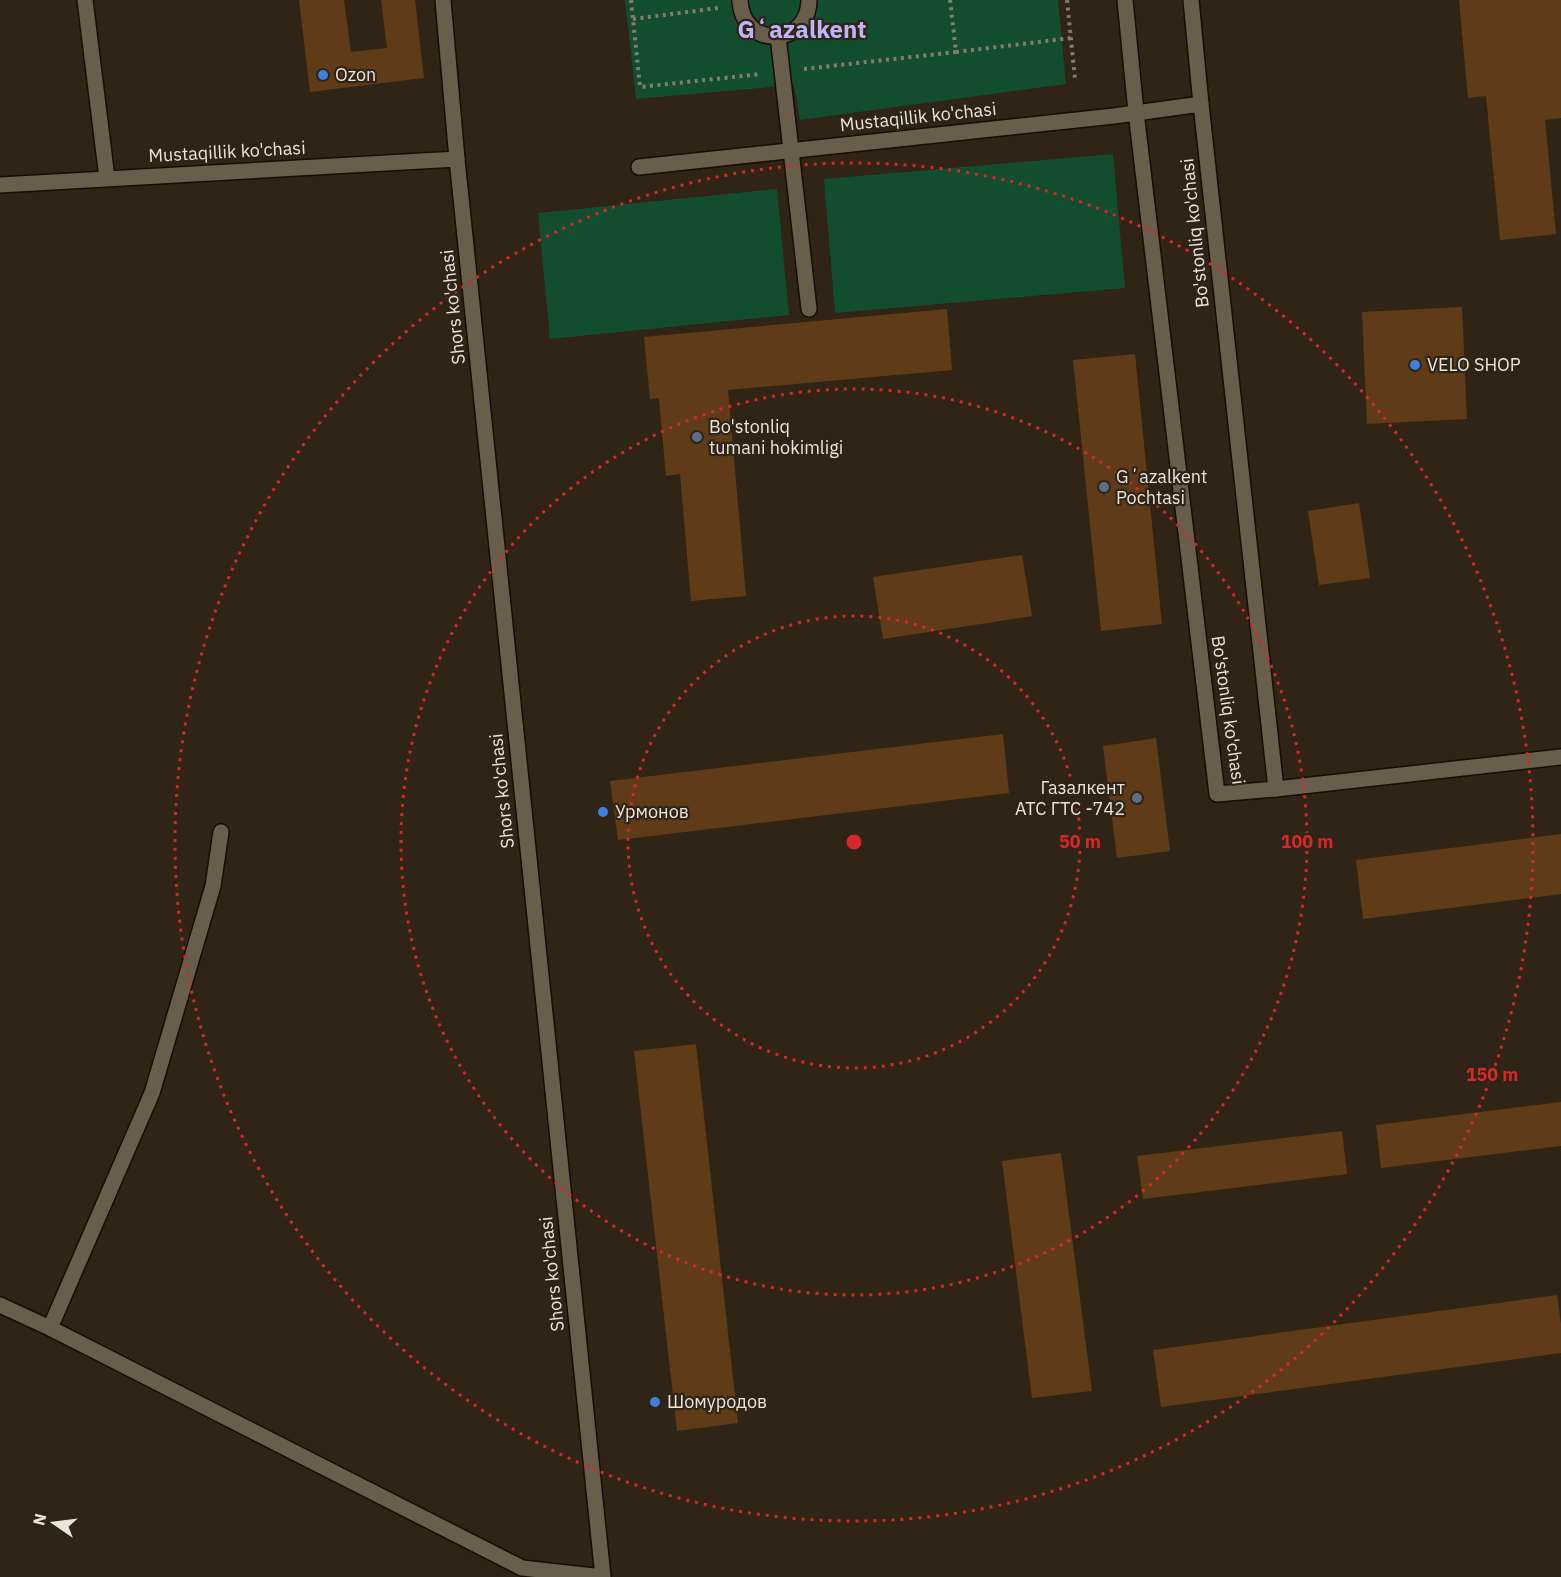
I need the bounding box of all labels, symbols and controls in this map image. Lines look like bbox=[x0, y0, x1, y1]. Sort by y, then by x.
district label: Gʻazalkent bbox=[738, 13, 866, 45]
place label: Ozon bbox=[335, 63, 376, 86]
marker: Ozon bbox=[316, 68, 330, 82]
street label: Mustaqillik ko'chasi bbox=[839, 97, 997, 136]
street label: Mustaqillik ko'chasi bbox=[148, 136, 306, 167]
street label: Bo'stonliq ko'chasi bbox=[1175, 157, 1214, 309]
street label: Shors ko'chasi bbox=[435, 248, 470, 366]
place label: VELO SHOP bbox=[1427, 353, 1521, 376]
marker: VELO SHOP bbox=[1408, 358, 1422, 372]
place label: Bo'stonliq tumani hokimligi bbox=[709, 415, 843, 459]
marker: Bo'stonliq tumani hokimligi bbox=[690, 430, 704, 444]
place label: Gʼazalkent Pochtasi bbox=[1116, 465, 1207, 509]
marker: Gʼazalkent Pochtasi bbox=[1097, 480, 1111, 494]
street label: Bo'stonliq ko'chasi bbox=[1207, 634, 1250, 786]
street label: Shors ko'chasi bbox=[484, 732, 519, 850]
place label: Газалкент АТС ГТС -742 bbox=[1015, 776, 1125, 820]
marker: Газалкент АТС ГТС -742 bbox=[1130, 791, 1144, 805]
place label: Урмонов bbox=[615, 800, 689, 823]
marker: Урмонов bbox=[596, 805, 610, 819]
text: 50 m bbox=[1059, 830, 1101, 853]
text: 100 m bbox=[1281, 830, 1333, 853]
centre of rings bbox=[844, 832, 864, 852]
text: 150 m bbox=[1466, 1063, 1518, 1086]
street label: Shors ko'chasi bbox=[534, 1215, 569, 1333]
place label: Шомуродов bbox=[667, 1390, 767, 1413]
marker: Шомуродов bbox=[648, 1395, 662, 1409]
north arrow bbox=[24, 1493, 84, 1553]
text: N bbox=[28, 1511, 51, 1527]

